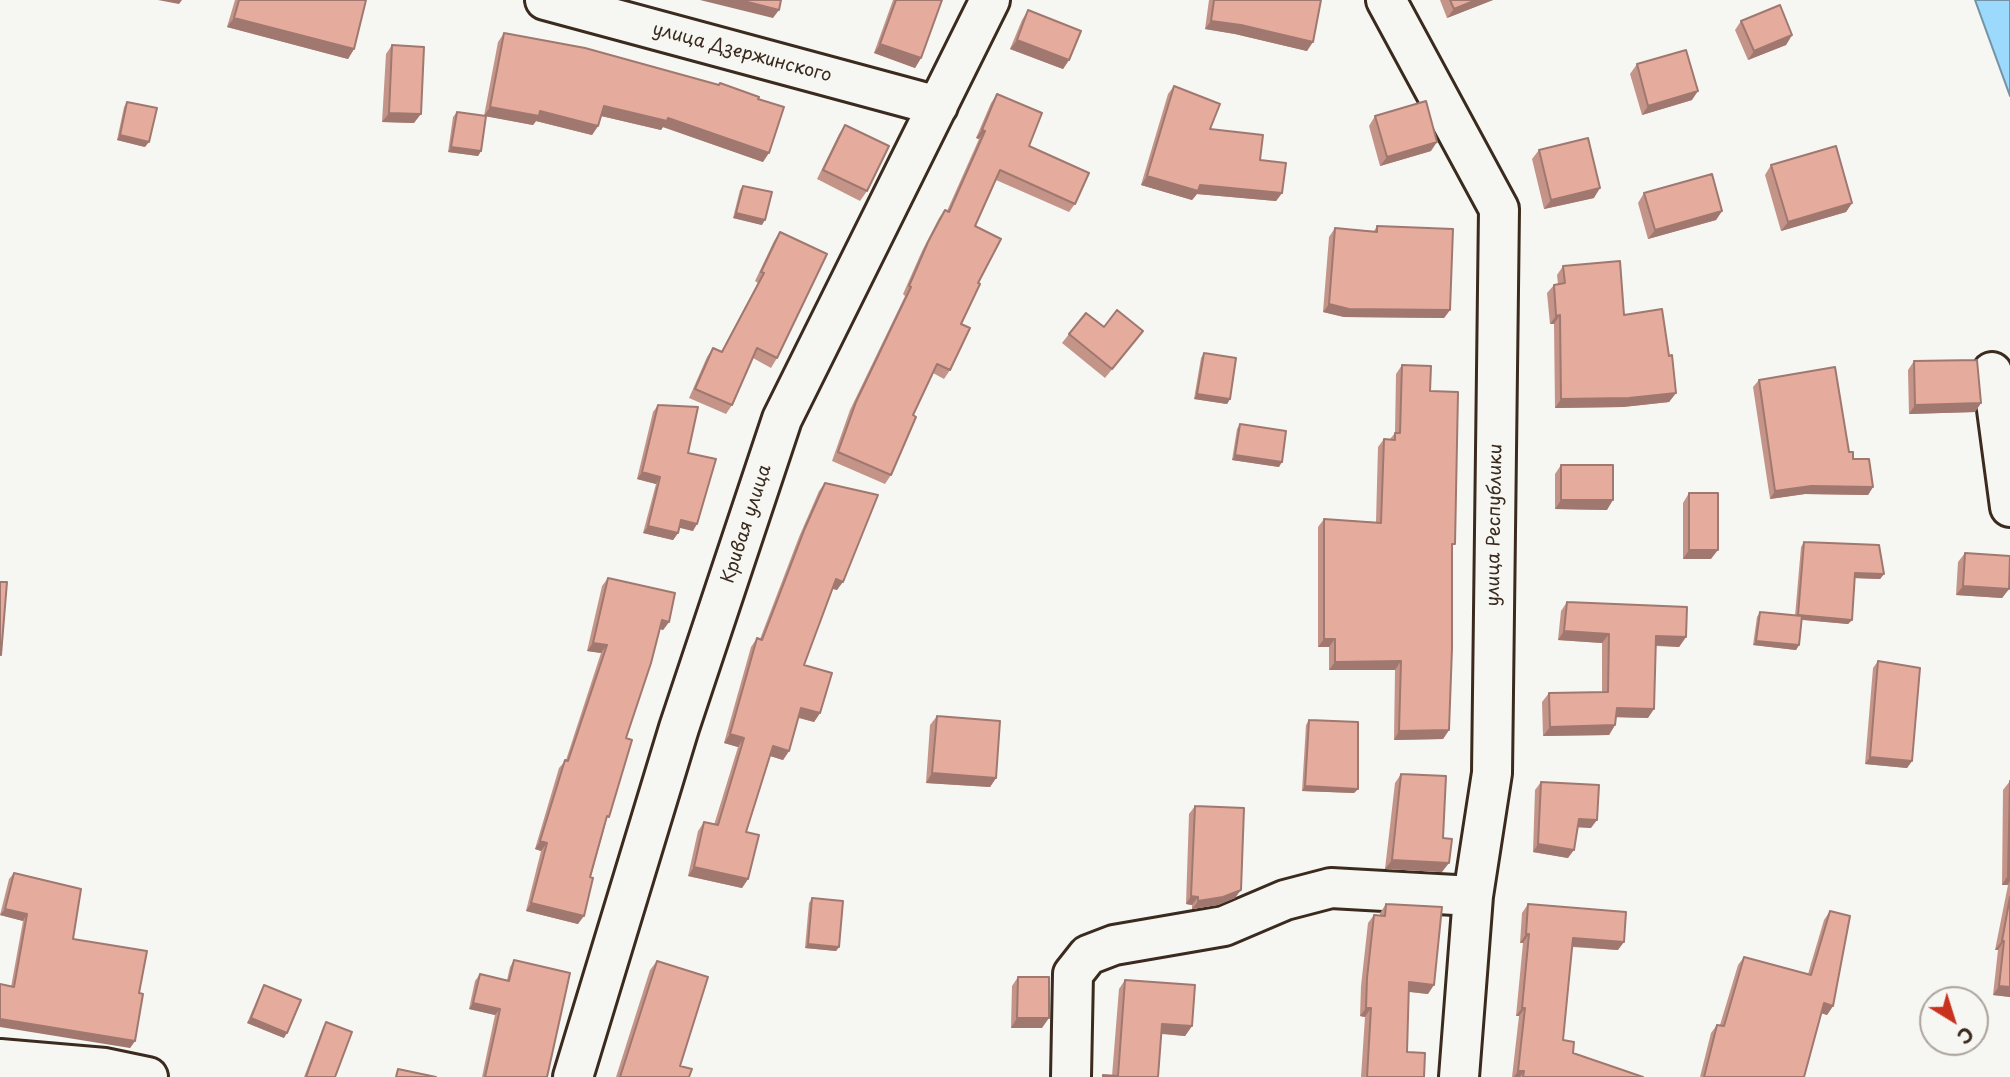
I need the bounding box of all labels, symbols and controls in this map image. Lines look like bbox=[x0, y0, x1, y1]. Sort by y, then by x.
street label: улица Дзержинского bbox=[650, 19, 834, 87]
street label: улица Республики bbox=[1483, 443, 1507, 607]
street label: Кривая улица bbox=[718, 462, 776, 586]
north arrow bbox=[1919, 986, 1989, 1056]
text: С bbox=[1951, 1021, 1980, 1051]

